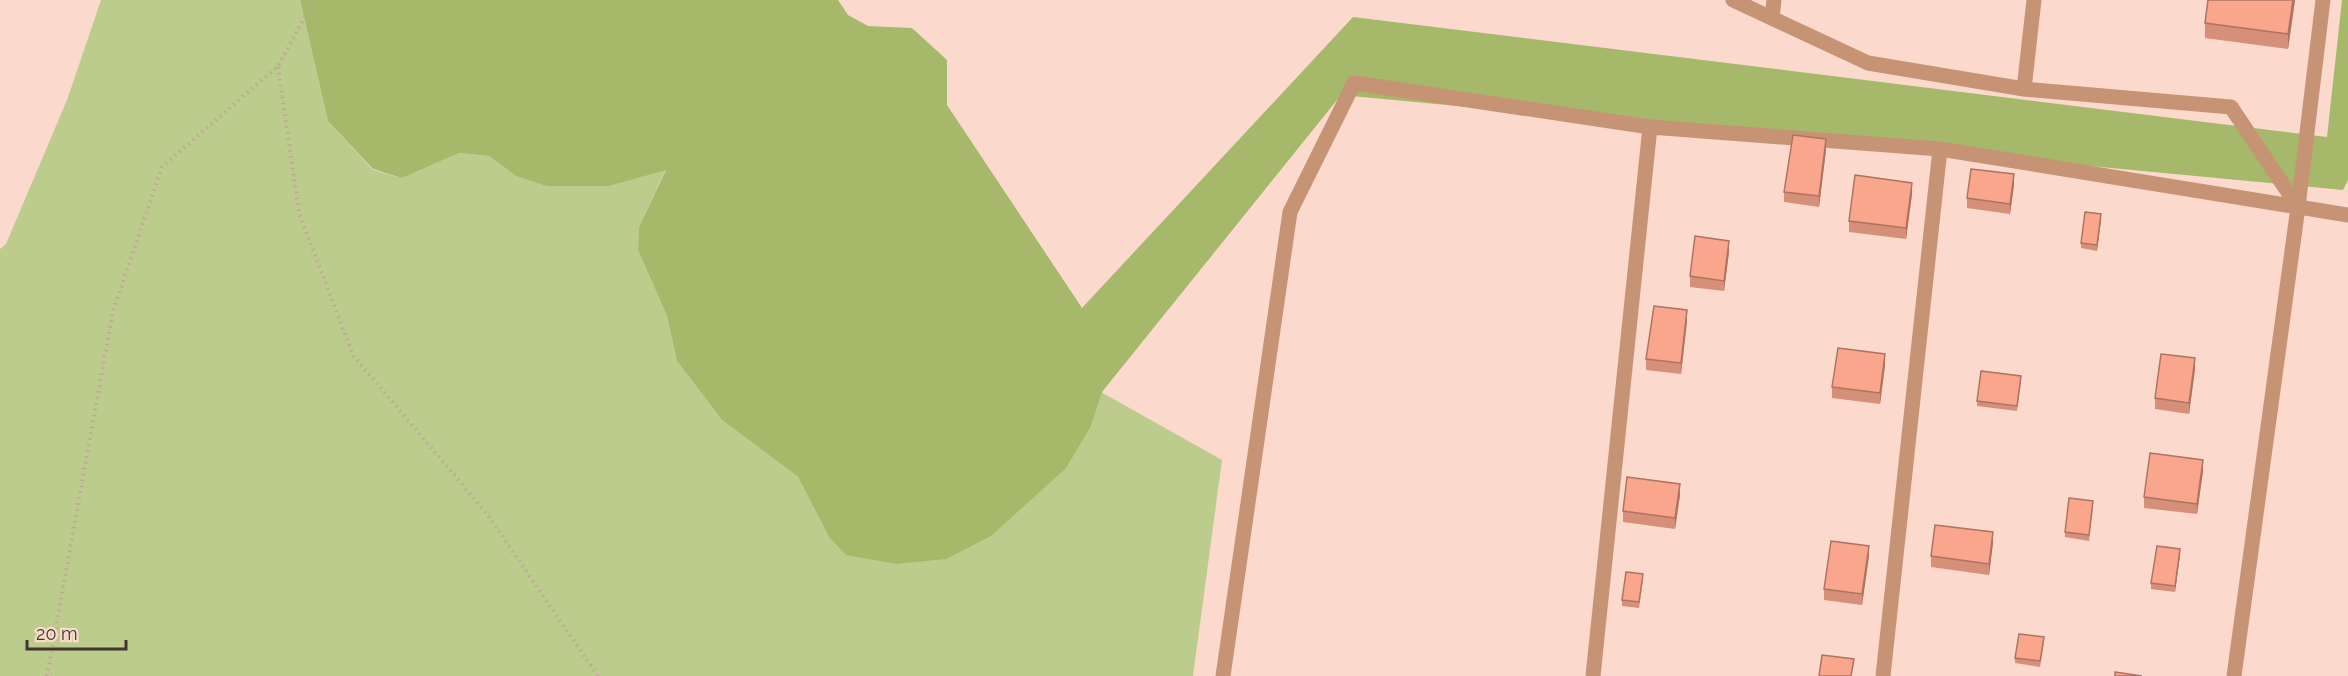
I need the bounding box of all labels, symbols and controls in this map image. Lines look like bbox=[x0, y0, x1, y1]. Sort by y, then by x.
scale bar bbox=[27, 613, 126, 651]
text: 20 m bbox=[36, 623, 78, 644]

